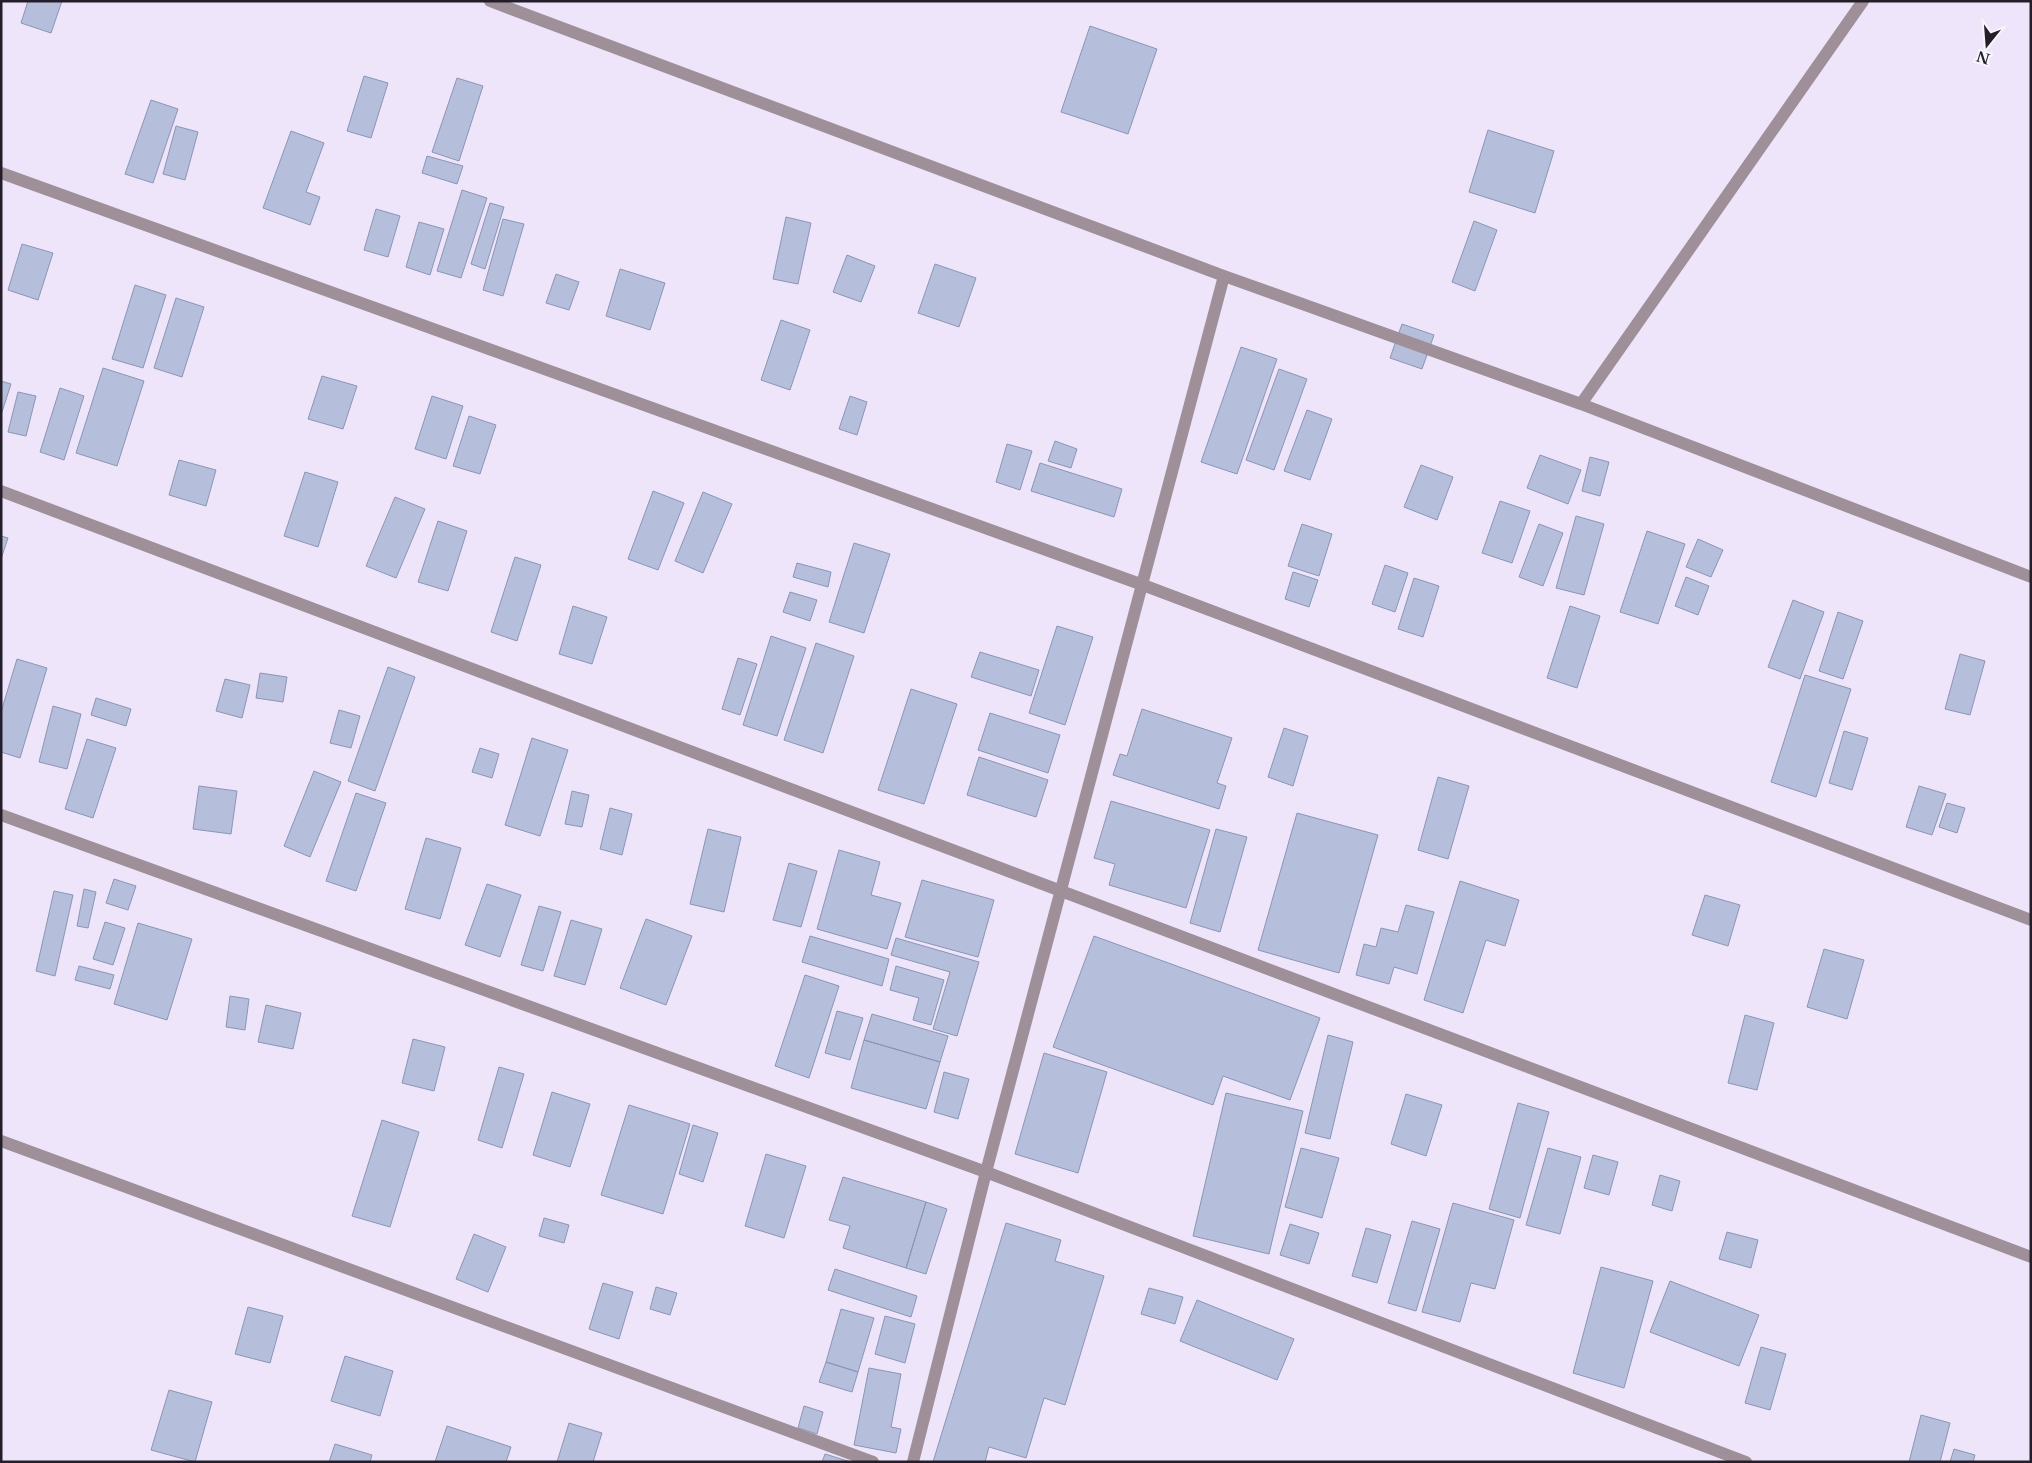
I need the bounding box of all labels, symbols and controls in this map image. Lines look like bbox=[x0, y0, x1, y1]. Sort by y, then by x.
north arrow bbox=[1962, 20, 2012, 70]
text: N bbox=[1974, 47, 1992, 68]

